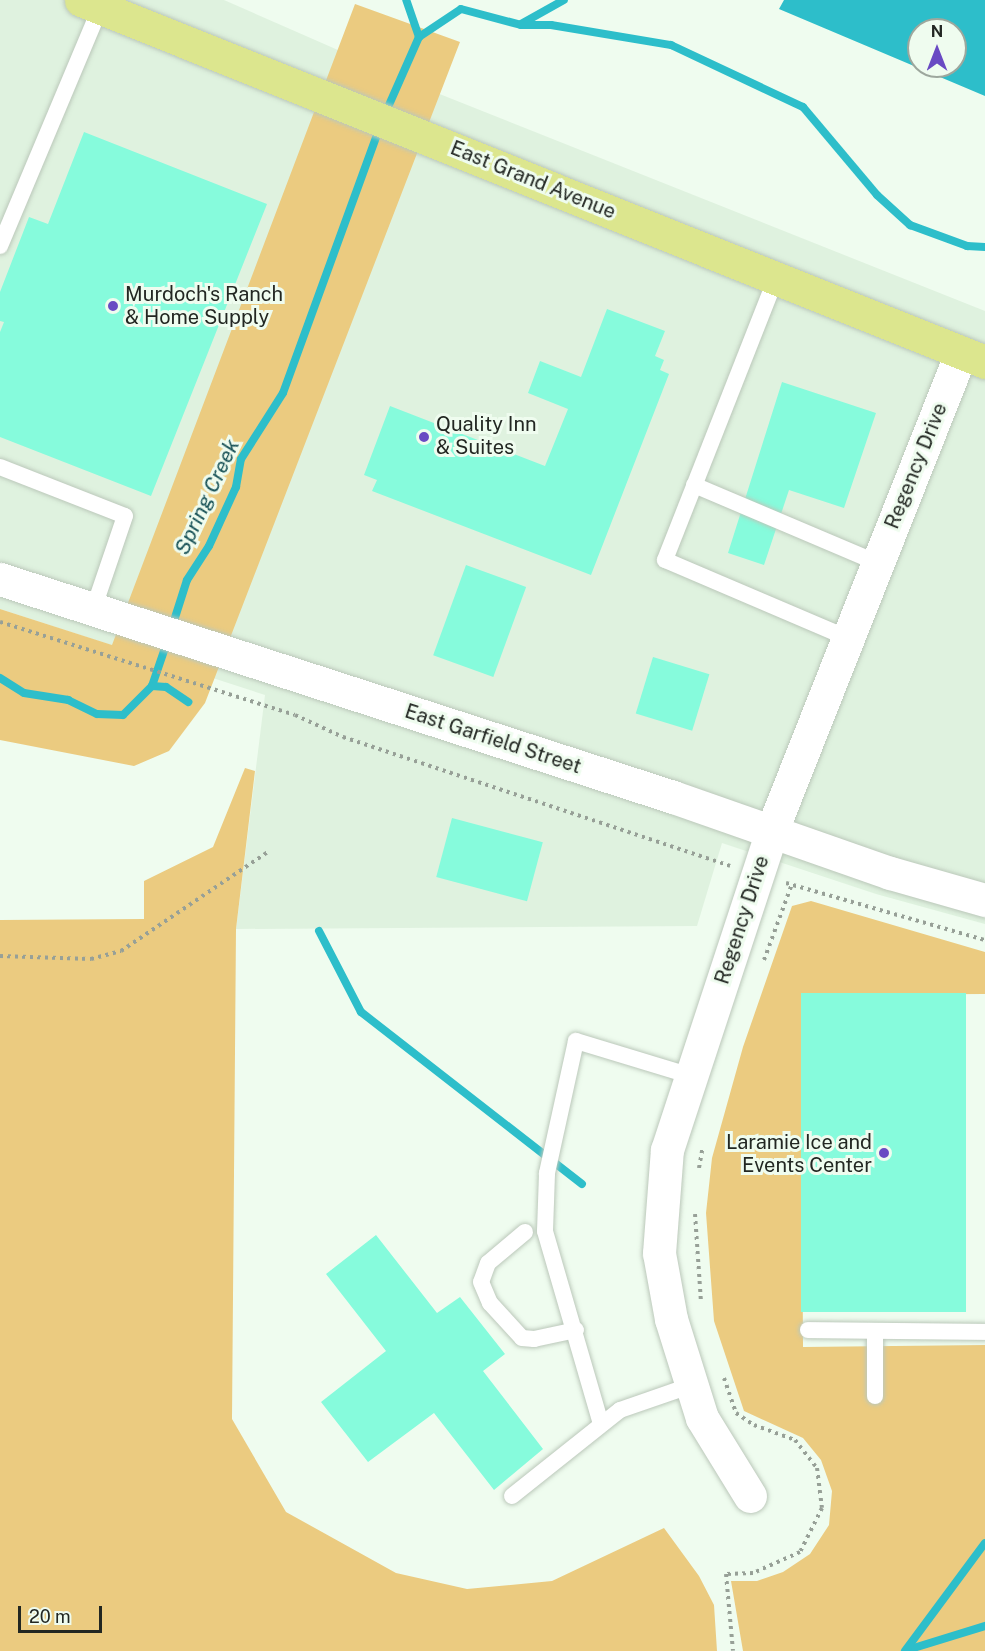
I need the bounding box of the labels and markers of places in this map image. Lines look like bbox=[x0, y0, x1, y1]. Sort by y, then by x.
place label: Murdoch's Ranch & Home Supply bbox=[125, 282, 283, 329]
marker: Murdoch's Ranch & Home Supply bbox=[106, 299, 120, 313]
place label: Quality Inn & Suites bbox=[436, 413, 537, 460]
marker: Quality Inn & Suites bbox=[417, 430, 431, 444]
place label: Laramie Ice and Events Center bbox=[726, 1130, 872, 1177]
marker: Laramie Ice and Events Center bbox=[877, 1146, 891, 1160]

